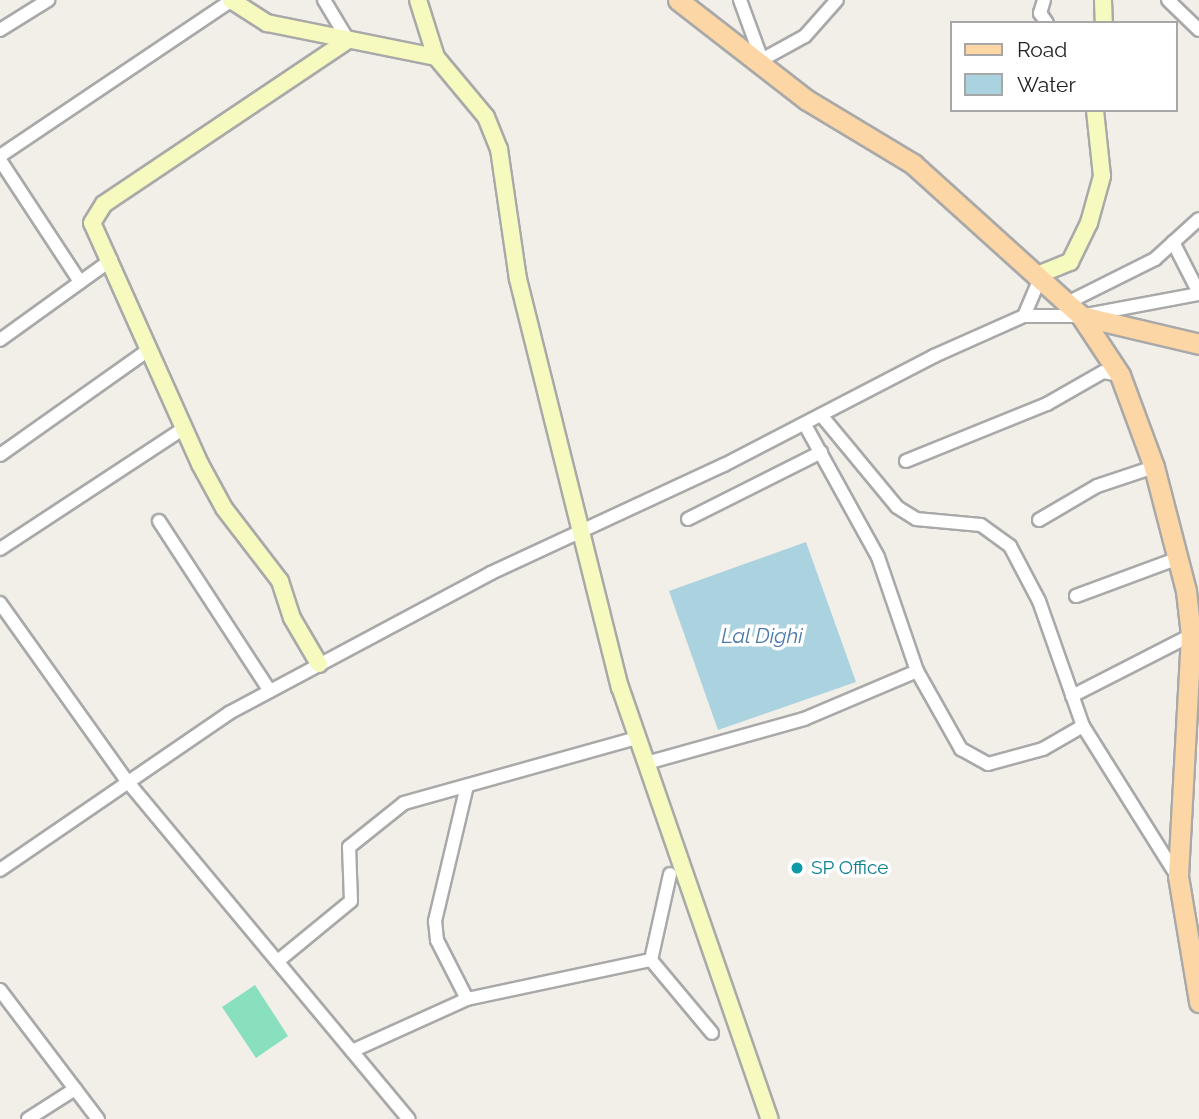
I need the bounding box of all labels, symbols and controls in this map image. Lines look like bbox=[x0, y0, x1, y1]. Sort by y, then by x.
legend bbox=[950, 21, 1178, 112]
text: Road bbox=[1017, 37, 1067, 62]
text: Water bbox=[1017, 72, 1076, 97]
water label: Lal Dighi bbox=[721, 623, 803, 649]
place label: SP Office bbox=[811, 857, 889, 879]
marker: SP Office bbox=[789, 860, 805, 876]

